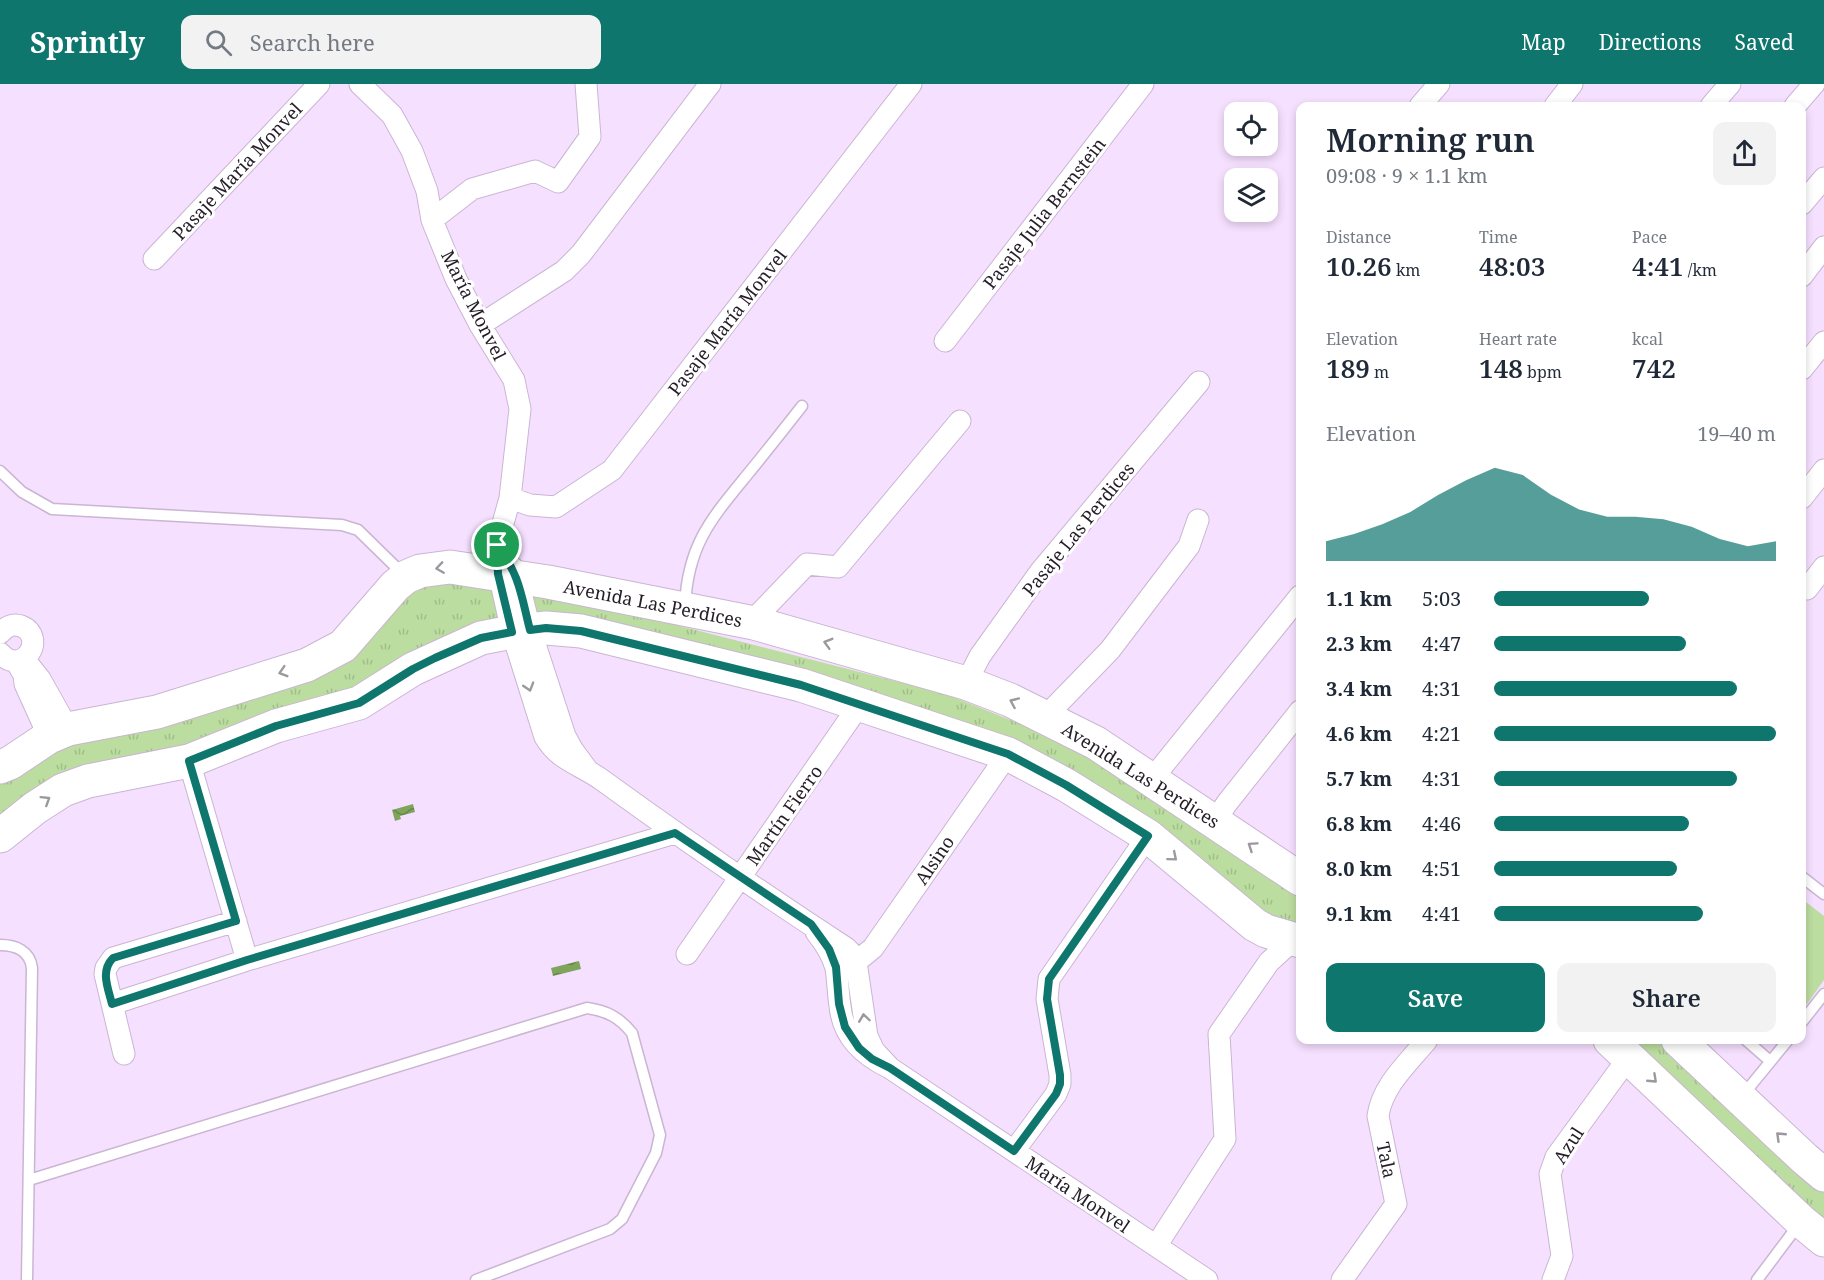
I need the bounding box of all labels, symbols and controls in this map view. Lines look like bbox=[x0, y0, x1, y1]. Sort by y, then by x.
search box bbox=[181, 15, 601, 69]
text: Sprintly bbox=[30, 23, 145, 61]
icon: search bbox=[202, 26, 235, 59]
text: Search here bbox=[250, 27, 375, 57]
text: Map bbox=[1521, 28, 1566, 56]
text: Directions bbox=[1599, 28, 1701, 56]
text: Saved bbox=[1734, 28, 1794, 56]
street label: Pasaje María Monvel bbox=[167, 97, 307, 245]
map controls bbox=[1224, 102, 1278, 222]
button: locate bbox=[1224, 102, 1278, 156]
text: Morning run bbox=[1326, 117, 1535, 162]
button: share bbox=[1713, 122, 1776, 185]
street label: Pasaje Julia Bernstein bbox=[977, 132, 1111, 294]
text: 09:08 · 9 × 1.1 km bbox=[1326, 162, 1488, 189]
button: layers bbox=[1224, 168, 1278, 222]
text: Distance bbox=[1326, 226, 1391, 248]
text: Time bbox=[1479, 226, 1518, 248]
text: Pace bbox=[1632, 226, 1667, 248]
street label: Pasaje María Monvel bbox=[662, 244, 792, 400]
street label: María Monvel bbox=[436, 246, 512, 365]
text: 10.26 bbox=[1326, 248, 1392, 284]
text: 48:03 bbox=[1479, 248, 1545, 284]
text: 4:41 bbox=[1632, 248, 1684, 284]
text: km bbox=[1392, 259, 1420, 281]
text: /km bbox=[1684, 259, 1717, 281]
text: Elevation bbox=[1326, 328, 1398, 350]
text: Heart rate bbox=[1479, 328, 1557, 350]
text: kcal bbox=[1632, 328, 1663, 350]
text: 189 bbox=[1326, 350, 1370, 386]
text: 148 bbox=[1479, 350, 1523, 386]
text: 742 bbox=[1632, 350, 1676, 386]
text: m bbox=[1370, 361, 1389, 383]
text: bpm bbox=[1523, 361, 1562, 383]
text: Elevation bbox=[1326, 420, 1416, 447]
text: 19–40 m bbox=[1697, 420, 1776, 447]
street label: Pasaje Las Perdices bbox=[1017, 457, 1139, 601]
pin bbox=[471, 519, 522, 570]
icon: arrive bbox=[480, 528, 513, 561]
one-way arrow bbox=[435, 562, 445, 574]
street label: Avenida Las Perdices bbox=[562, 574, 744, 632]
text: 1.1 km bbox=[1326, 585, 1392, 612]
text: 5:03 bbox=[1422, 585, 1461, 612]
text: 2.3 km bbox=[1326, 630, 1392, 657]
text: 4:47 bbox=[1422, 630, 1461, 657]
one-way arrow bbox=[823, 638, 833, 651]
one-way arrow bbox=[278, 665, 289, 677]
text: 3.4 km bbox=[1326, 675, 1392, 702]
text: 4:31 bbox=[1422, 675, 1461, 702]
one-way arrow bbox=[522, 681, 534, 692]
one-way arrow bbox=[1009, 698, 1020, 710]
street label: Avenida Las Perdices bbox=[1058, 717, 1224, 833]
text: 4.6 km bbox=[1326, 720, 1392, 747]
text: 4:21 bbox=[1422, 720, 1461, 747]
street label: Martín Fierro bbox=[741, 760, 827, 870]
text: 5.7 km bbox=[1326, 765, 1392, 792]
text: 4:31 bbox=[1422, 765, 1461, 792]
one-way arrow bbox=[40, 796, 50, 808]
text: 6.8 km bbox=[1326, 810, 1392, 837]
text: 4:46 bbox=[1422, 810, 1461, 837]
street label: Alsino bbox=[909, 831, 959, 889]
one-way arrow bbox=[1248, 842, 1259, 853]
one-way arrow bbox=[1166, 850, 1177, 861]
text: 8.0 km bbox=[1326, 855, 1392, 882]
text: 4:51 bbox=[1422, 855, 1461, 882]
text: 9.1 km bbox=[1326, 900, 1392, 927]
text: 4:41 bbox=[1422, 900, 1461, 927]
button: Save bbox=[1326, 963, 1545, 1032]
button: Share bbox=[1557, 963, 1776, 1032]
one-way arrow bbox=[859, 1013, 871, 1022]
one-way arrow bbox=[1646, 1072, 1657, 1083]
street label: Azul bbox=[1547, 1122, 1589, 1168]
one-way arrow bbox=[1777, 1133, 1788, 1144]
street label: Tala bbox=[1371, 1140, 1403, 1180]
street label: María Monvel bbox=[1021, 1150, 1135, 1238]

